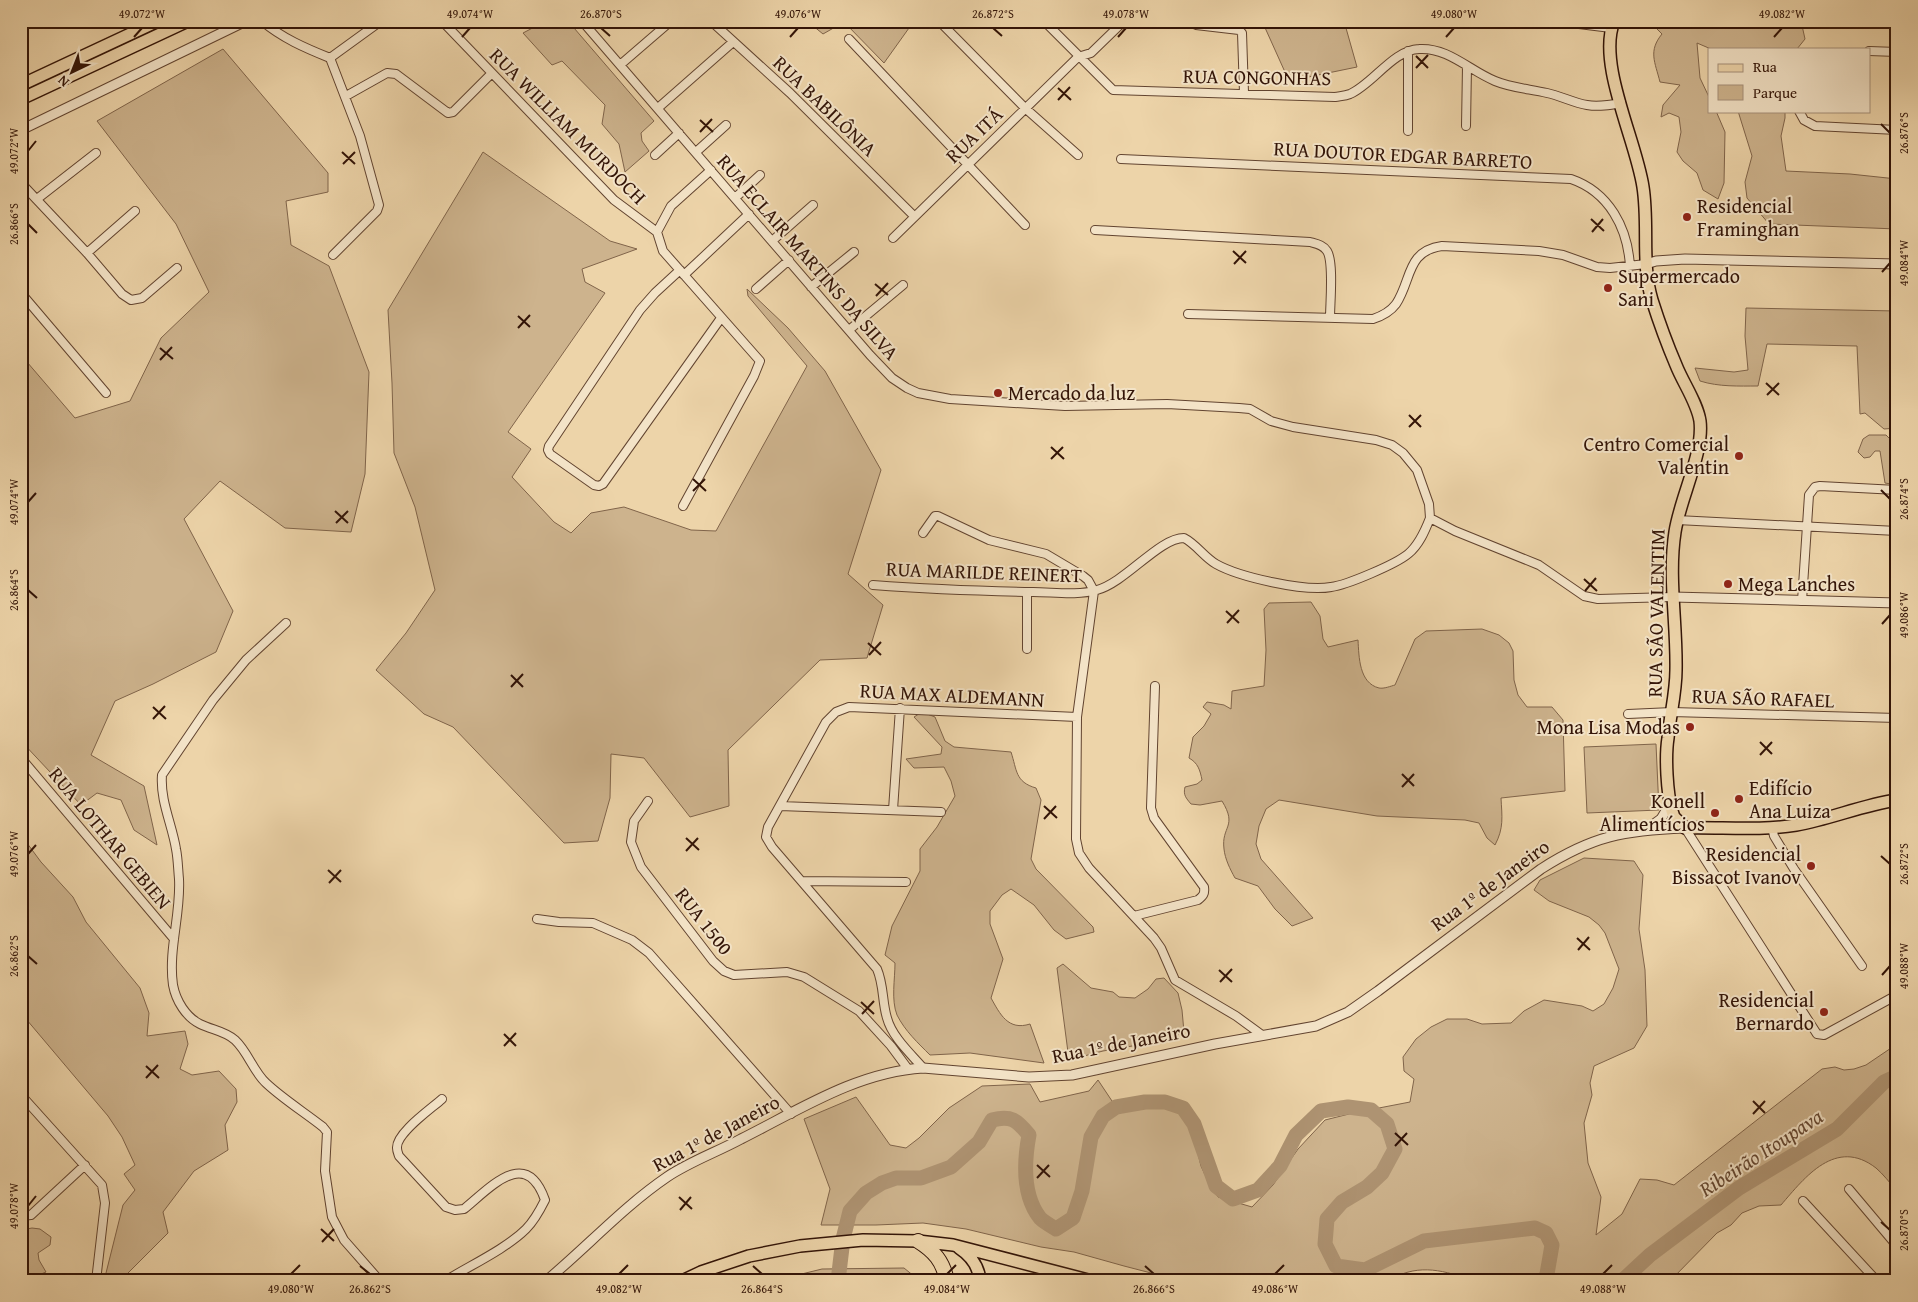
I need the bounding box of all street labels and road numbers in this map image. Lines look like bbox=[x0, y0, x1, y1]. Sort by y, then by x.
street label: RUA WILLIAM MURDOCH bbox=[483, 41, 653, 211]
street label: RUA BABILÔNIA bbox=[767, 49, 884, 163]
street label: RUA CONGONHAS bbox=[1183, 61, 1332, 92]
street label: RUA ITÁ bbox=[938, 100, 1009, 169]
street label: RUA DOUTOR EDGAR BARRETO bbox=[1273, 133, 1533, 176]
street label: RUA ECLAIR MARTINS DA SILVA bbox=[711, 147, 906, 366]
street label: RUA SÃO VALENTIM bbox=[1640, 528, 1671, 698]
street label: RUA MARILDE REINERT bbox=[885, 554, 1083, 589]
street label: RUA MAX ALDEMANN bbox=[859, 675, 1045, 714]
street label: RUA SÃO RAFAEL bbox=[1691, 681, 1835, 714]
street label: RUA LOTHAR GEBIEN bbox=[42, 760, 178, 915]
street label: Rua 1º de Janeiro bbox=[1424, 832, 1555, 938]
street label: RUA 1500 bbox=[669, 881, 740, 961]
street label: Rua 1º de Janeiro bbox=[1049, 1015, 1193, 1070]
street label: Rua 1º de Janeiro bbox=[647, 1087, 785, 1178]

